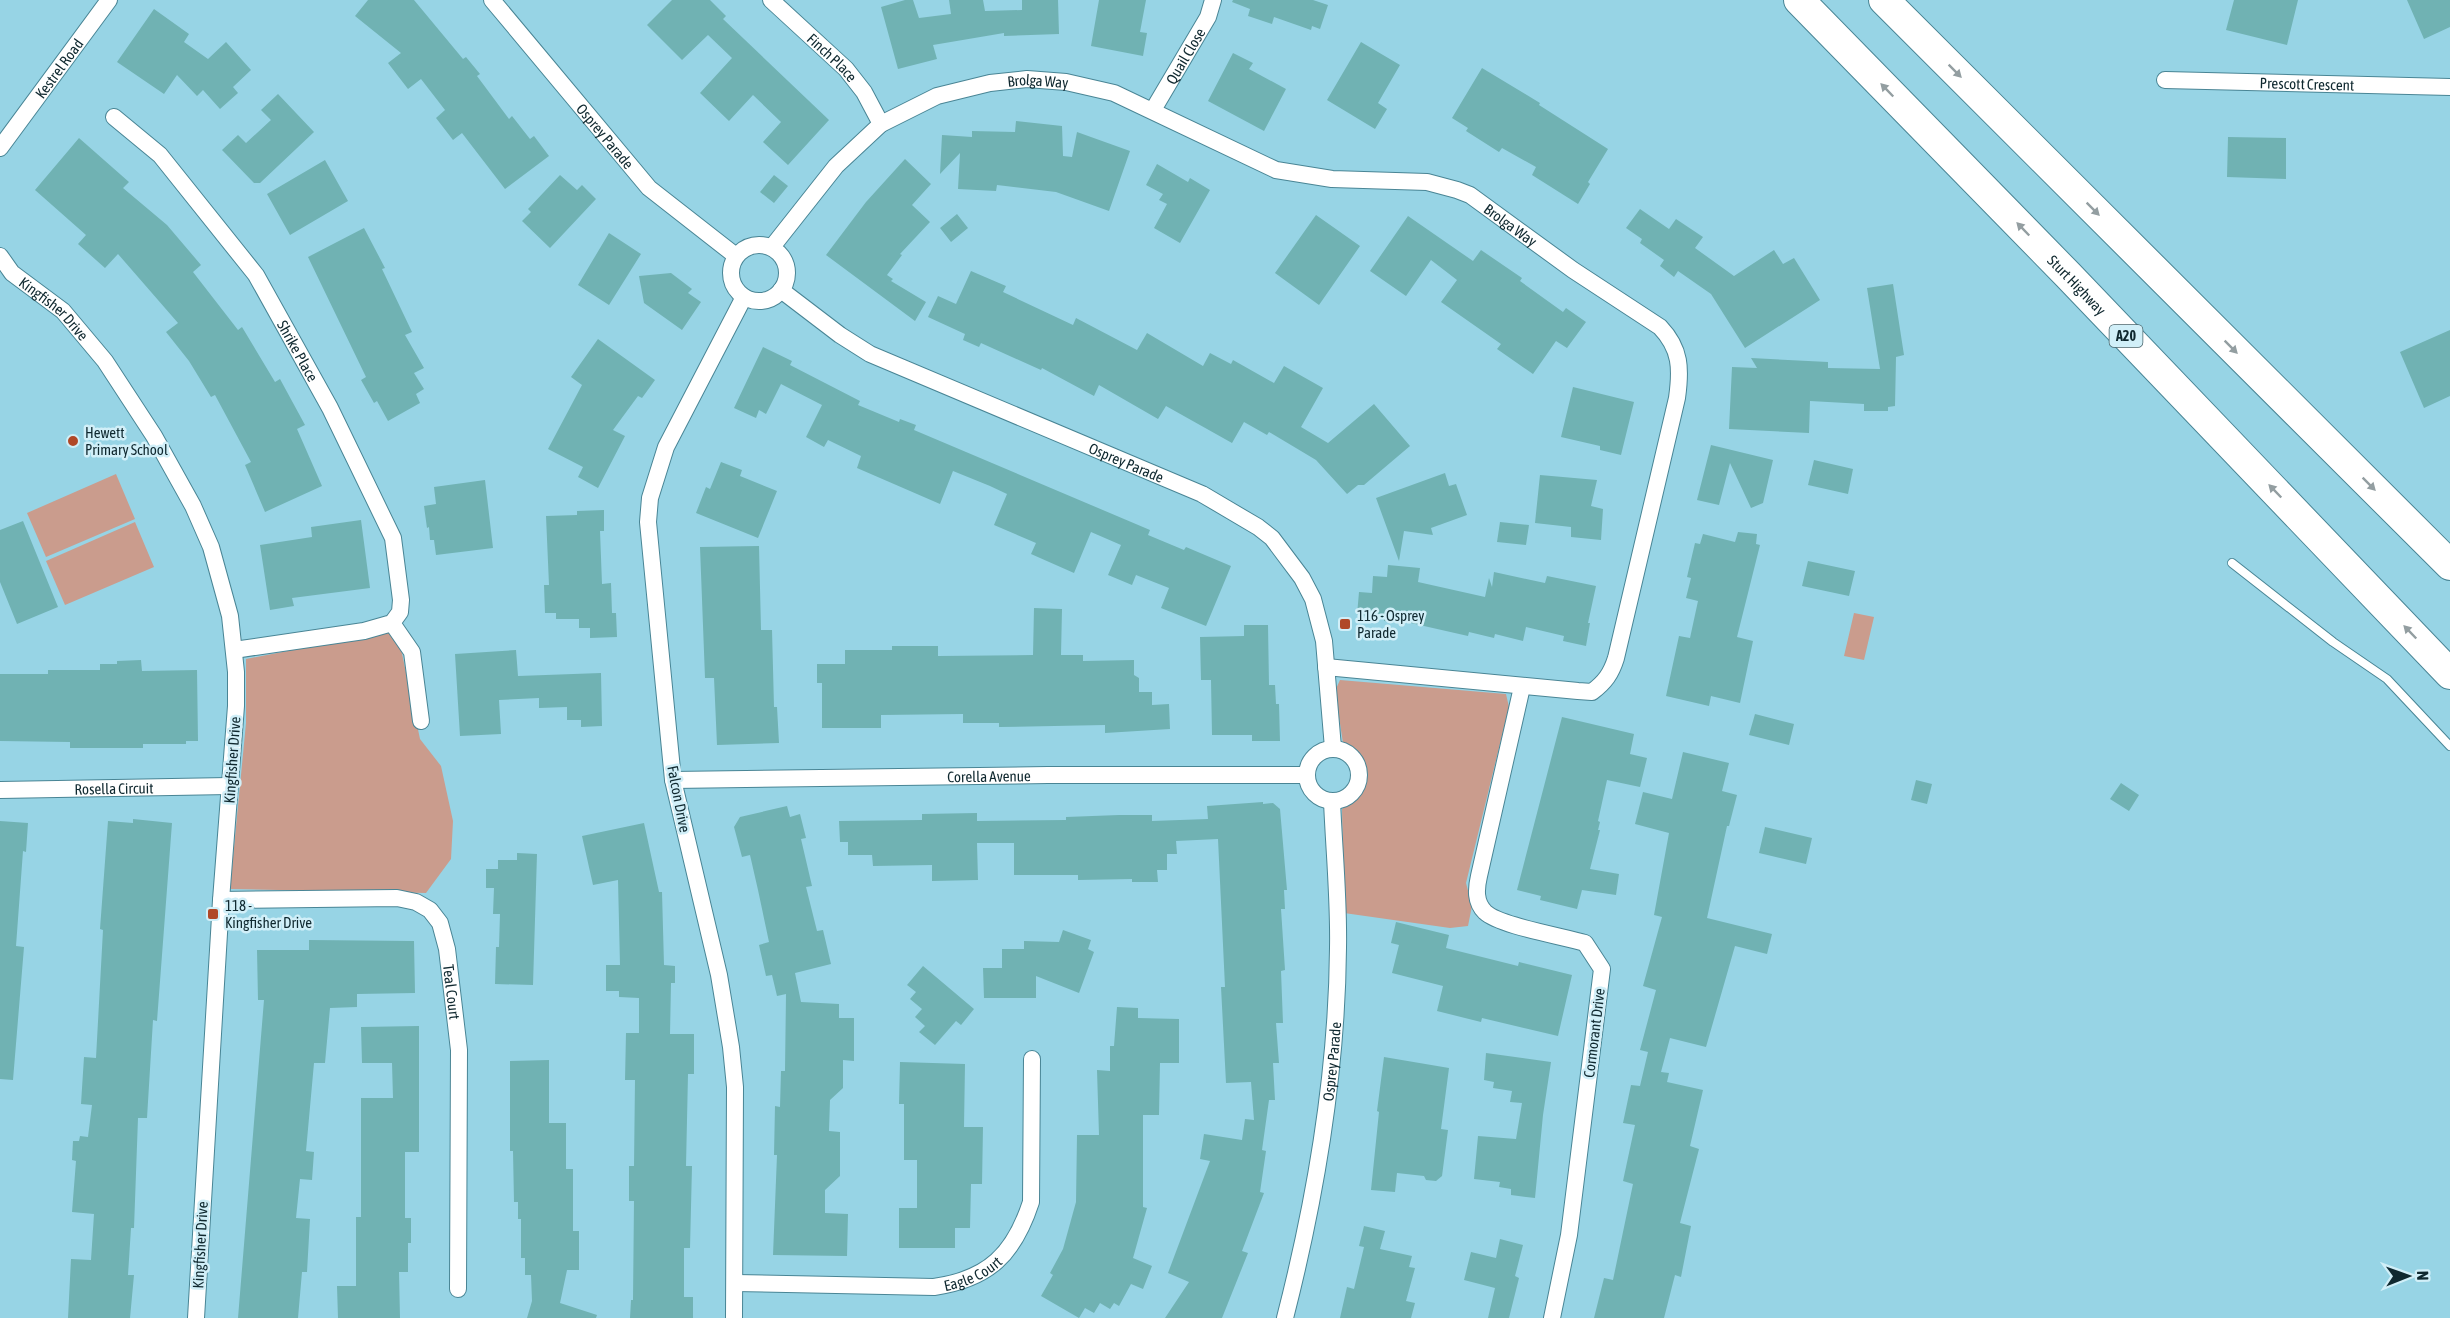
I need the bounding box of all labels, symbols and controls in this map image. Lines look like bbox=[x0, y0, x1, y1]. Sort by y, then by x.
street label: Quail Close bbox=[1162, 24, 1208, 87]
street label: Finch Place bbox=[804, 29, 861, 85]
street label: Kestrel Road bbox=[31, 35, 86, 101]
one-way arrow bbox=[1947, 64, 1962, 78]
street label: Brolga Way bbox=[1006, 70, 1069, 91]
street label: Prescott Crescent bbox=[2259, 74, 2354, 93]
one-way arrow bbox=[1880, 82, 1894, 97]
street label: Osprey Parade bbox=[573, 100, 638, 172]
street label: Brolga Way bbox=[1481, 200, 1540, 250]
one-way arrow bbox=[2085, 201, 2099, 215]
one-way arrow bbox=[2017, 223, 2031, 237]
street label: Sturt Highway bbox=[2045, 251, 2110, 318]
street label: Kingfisher Drive bbox=[16, 273, 92, 344]
street label: Shrike Place bbox=[274, 317, 322, 384]
road number: A20 bbox=[2110, 325, 2142, 347]
one-way arrow bbox=[2223, 339, 2237, 353]
place label: Hewett Primary School bbox=[85, 424, 168, 458]
marker: Hewett Primary School bbox=[66, 434, 80, 448]
street label: Osprey Parade bbox=[1086, 439, 1167, 486]
one-way arrow bbox=[2361, 477, 2375, 491]
one-way arrow bbox=[2268, 485, 2282, 499]
place label: 116 - Osprey Parade bbox=[1357, 607, 1424, 641]
marker: 116 - Osprey Parade bbox=[1338, 617, 1352, 631]
one-way arrow bbox=[2403, 625, 2417, 639]
street label: Kingfisher Drive bbox=[220, 716, 244, 804]
street label: Falcon Drive bbox=[664, 764, 694, 834]
street label: Corella Avenue bbox=[947, 767, 1031, 785]
street label: Rosella Circuit bbox=[74, 779, 154, 797]
place label: 118 - Kingfisher Drive bbox=[225, 897, 312, 931]
marker: 118 - Kingfisher Drive bbox=[206, 907, 220, 921]
street label: Teal Court bbox=[440, 963, 464, 1020]
street label: Cormorant Drive bbox=[1580, 987, 1608, 1079]
street label: Osprey Parade bbox=[1319, 1021, 1344, 1102]
street label: Kingfisher Drive bbox=[189, 1201, 211, 1289]
north arrow bbox=[2378, 1246, 2438, 1306]
street label: Eagle Court bbox=[942, 1253, 1005, 1294]
text: N bbox=[2414, 1271, 2432, 1281]

